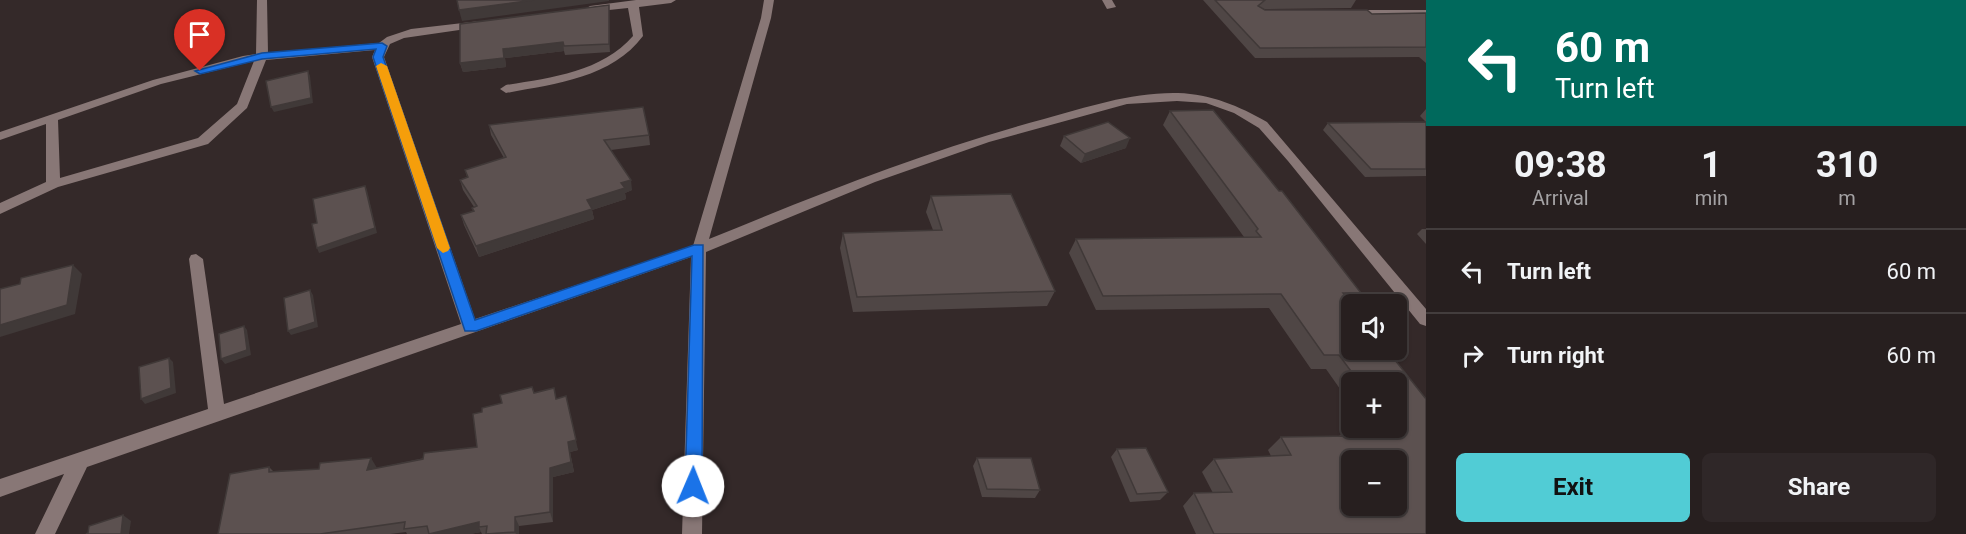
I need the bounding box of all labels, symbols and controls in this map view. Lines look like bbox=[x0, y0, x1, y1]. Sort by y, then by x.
pin bbox=[174, 9, 225, 71]
icon: arrive bbox=[183, 18, 216, 51]
text: 60 m bbox=[1555, 23, 1650, 72]
icon: left bbox=[1456, 24, 1534, 102]
text: Turn left bbox=[1555, 73, 1655, 105]
text: 09:38 bbox=[1514, 144, 1607, 186]
text: 1 bbox=[1701, 144, 1722, 186]
text: 310 bbox=[1816, 144, 1878, 186]
text: Arrival bbox=[1532, 186, 1589, 210]
text: min bbox=[1695, 186, 1728, 210]
text: m bbox=[1838, 186, 1856, 210]
icon: left bbox=[1456, 255, 1489, 288]
text: Turn left bbox=[1507, 259, 1591, 284]
text: 60 m bbox=[1887, 259, 1936, 284]
map controls bbox=[1341, 294, 1407, 516]
button: sound bbox=[1341, 294, 1407, 360]
icon: right bbox=[1456, 339, 1489, 372]
text: Turn right bbox=[1507, 343, 1604, 368]
text: 60 m bbox=[1887, 343, 1936, 368]
button: + bbox=[1341, 372, 1407, 438]
button: − bbox=[1341, 450, 1407, 516]
button: Exit bbox=[1456, 453, 1690, 522]
button: Share bbox=[1702, 453, 1936, 522]
position arrow bbox=[661, 454, 725, 518]

